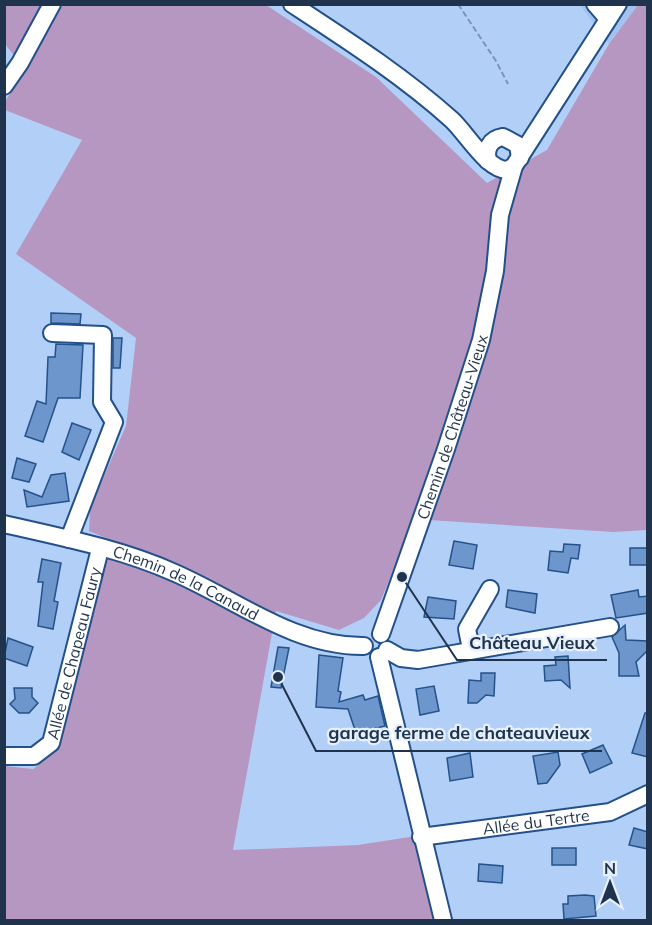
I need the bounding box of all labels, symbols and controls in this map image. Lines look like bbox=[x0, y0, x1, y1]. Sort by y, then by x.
street label: Chemin de Château-Vieux bbox=[412, 332, 492, 522]
street label: Chemin de la Canaud bbox=[111, 541, 263, 624]
street label: Allée de Chapeau Faury bbox=[42, 564, 105, 742]
callout: Château Vieux bbox=[457, 624, 607, 660]
text: Château Vieux bbox=[469, 631, 596, 654]
callout: garage ferme de chateauvieux bbox=[316, 715, 602, 751]
text: garage ferme de chateauvieux bbox=[328, 721, 591, 744]
street label: Allée du Tertre bbox=[481, 805, 591, 839]
north arrow bbox=[580, 853, 640, 913]
text: N bbox=[604, 858, 616, 878]

